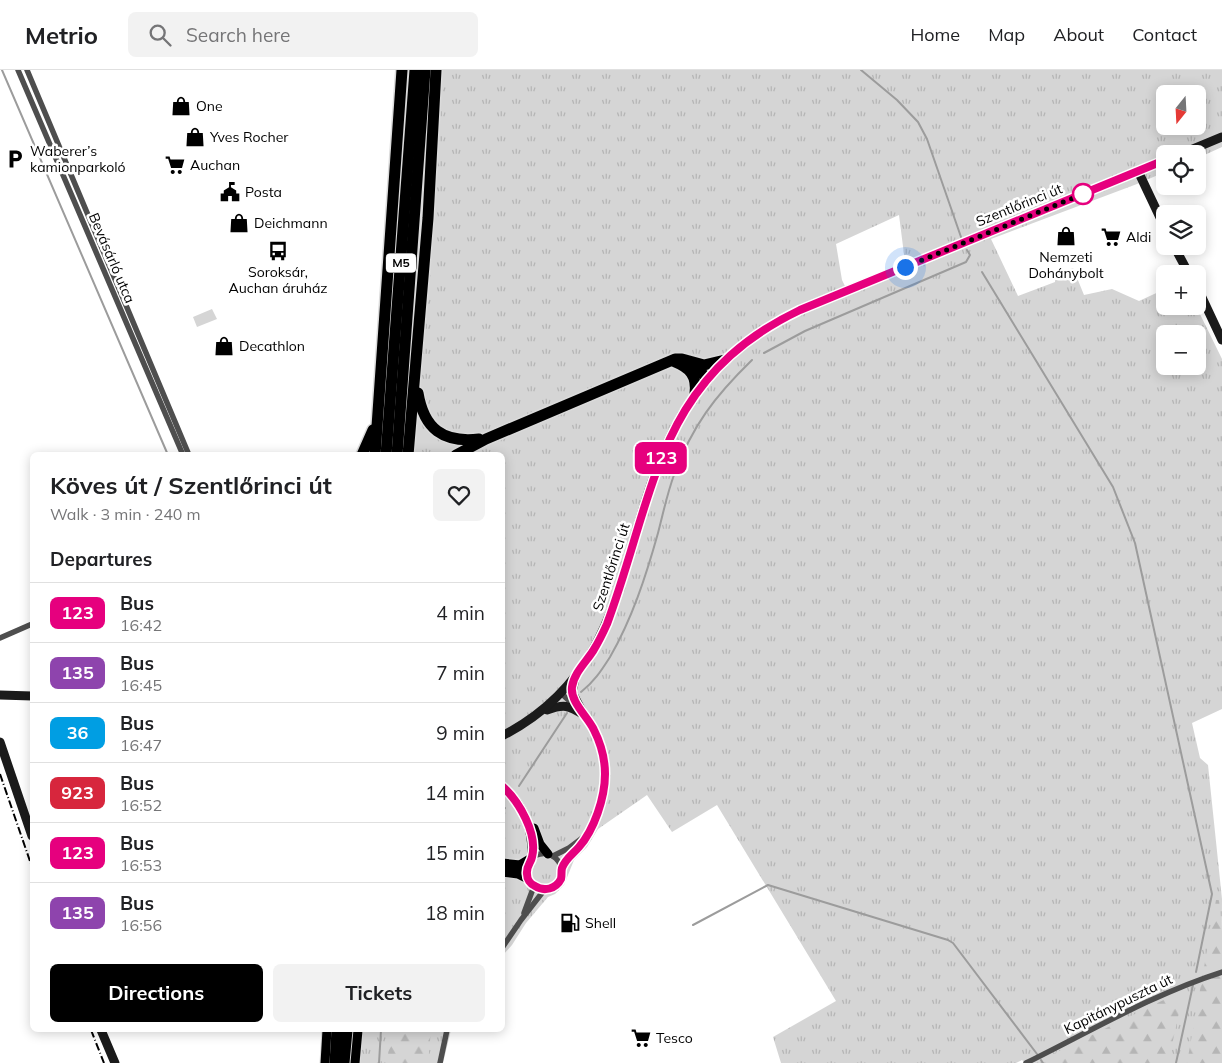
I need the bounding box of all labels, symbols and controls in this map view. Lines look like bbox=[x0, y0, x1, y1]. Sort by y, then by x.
search box bbox=[128, 12, 478, 57]
text: Metrio bbox=[25, 20, 98, 50]
icon: search bbox=[146, 21, 174, 49]
text: Search here bbox=[186, 23, 290, 47]
text: Home bbox=[910, 23, 960, 46]
text: Map bbox=[988, 23, 1025, 46]
text: About bbox=[1053, 23, 1104, 46]
text: Contact bbox=[1132, 23, 1197, 46]
north arrow bbox=[1156, 85, 1206, 135]
map controls bbox=[1156, 85, 1206, 375]
shop icon: One bbox=[170, 95, 192, 117]
place label: One bbox=[196, 97, 223, 115]
shop icon: Yves Rocher bbox=[184, 126, 206, 148]
place label: Yves Rocher bbox=[209, 128, 289, 146]
place label: Waberer’s kamionparkoló bbox=[30, 142, 126, 176]
button: locate bbox=[1156, 145, 1206, 195]
parking icon: Waberer’s kamionparkoló bbox=[4, 148, 26, 170]
supermarket icon: Auchan bbox=[164, 154, 186, 176]
place label: Auchan bbox=[190, 156, 240, 174]
street label: Szentlőrinci út bbox=[973, 179, 1065, 230]
public building icon: Posta bbox=[219, 181, 241, 203]
place label: Posta bbox=[245, 183, 282, 201]
unlabelled marker bbox=[1072, 183, 1094, 205]
button: layers bbox=[1156, 205, 1206, 255]
street label: Bevásárló utca bbox=[85, 210, 139, 306]
shop icon: Deichmann bbox=[228, 212, 250, 234]
place label: Deichmann bbox=[254, 214, 328, 232]
shop icon: Nemzeti Dohánybolt bbox=[1055, 225, 1077, 247]
supermarket icon: Aldi bbox=[1100, 226, 1122, 248]
place label: Aldi bbox=[1126, 228, 1151, 246]
bus stop icon: Soroksár, Auchan áruház bbox=[267, 240, 289, 262]
place label: Nemzeti Dohánybolt bbox=[1028, 248, 1104, 282]
road number: M5 bbox=[386, 254, 416, 272]
your location bbox=[893, 255, 918, 280]
place label: Soroksár, Auchan áruház bbox=[228, 263, 328, 297]
button: + bbox=[1156, 265, 1206, 315]
button: − bbox=[1156, 325, 1206, 375]
shop icon: Decathlon bbox=[213, 335, 235, 357]
place label: Decathlon bbox=[239, 337, 305, 355]
line badge: 123 bbox=[632, 442, 690, 474]
text: 123 bbox=[645, 446, 677, 469]
button: heart bbox=[433, 469, 485, 521]
text: Köves út / Szentlőrinci út bbox=[50, 470, 332, 500]
text: Walk · 3 min · 240 m bbox=[50, 504, 201, 524]
street label: Szentlőrinci út bbox=[588, 521, 634, 613]
text: Departures bbox=[50, 547, 152, 571]
text: Bus bbox=[120, 591, 154, 615]
text: 123 bbox=[61, 601, 94, 624]
text: 4 min bbox=[436, 601, 485, 625]
text: 16:42 bbox=[120, 615, 162, 635]
text: Bus bbox=[120, 651, 154, 675]
text: 135 bbox=[61, 661, 94, 684]
text: 7 min bbox=[436, 661, 485, 685]
text: 16:45 bbox=[120, 675, 162, 695]
text: Bus bbox=[120, 711, 154, 735]
text: 36 bbox=[67, 721, 88, 744]
text: 9 min bbox=[436, 721, 485, 745]
text: 16:47 bbox=[120, 735, 162, 755]
text: Bus bbox=[120, 771, 154, 795]
text: 923 bbox=[61, 781, 94, 804]
text: 14 min bbox=[425, 781, 485, 805]
text: 16:52 bbox=[120, 795, 162, 815]
text: Bus bbox=[120, 831, 154, 855]
text: 123 bbox=[61, 841, 94, 864]
text: 15 min bbox=[425, 841, 485, 865]
text: 16:53 bbox=[120, 855, 162, 875]
text: Bus bbox=[120, 891, 154, 915]
text: 135 bbox=[61, 901, 94, 924]
text: 18 min bbox=[425, 901, 485, 925]
fuel station icon: Shell bbox=[559, 912, 581, 934]
place label: Shell bbox=[585, 914, 616, 932]
text: 16:56 bbox=[120, 915, 162, 935]
button: Directions bbox=[50, 964, 263, 1022]
button: Tickets bbox=[273, 964, 485, 1022]
street label: Kapitánypuszta út bbox=[1061, 970, 1175, 1038]
supermarket icon: Tesco bbox=[630, 1027, 652, 1049]
place label: Tesco bbox=[656, 1029, 693, 1047]

